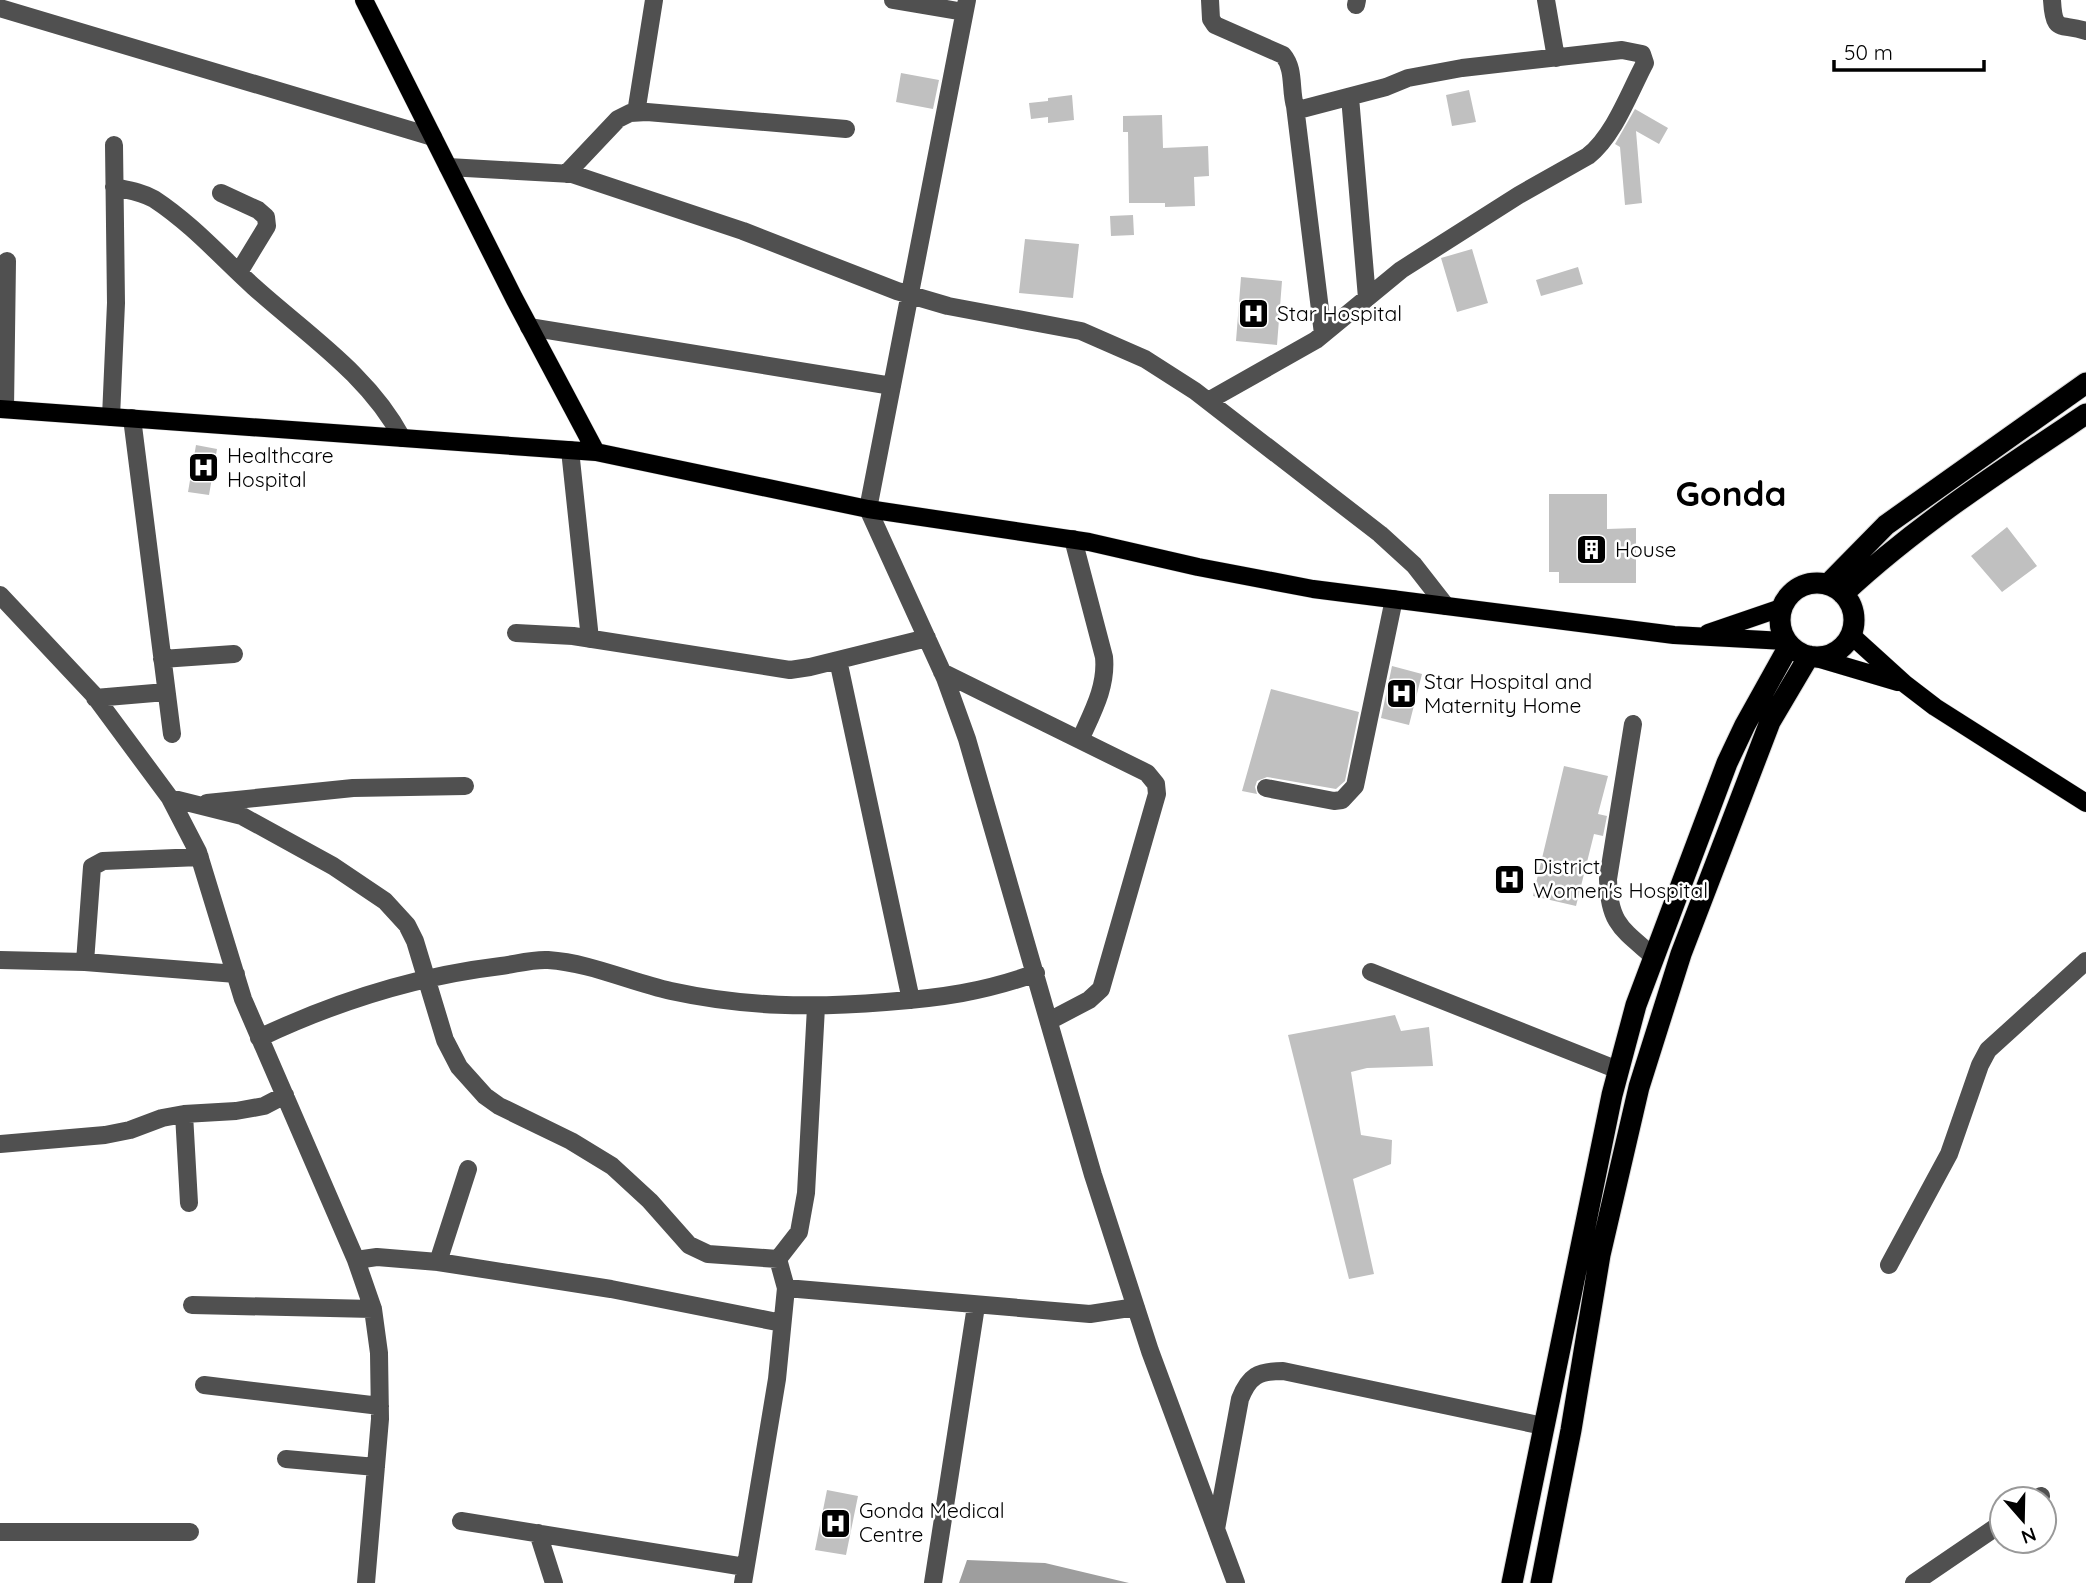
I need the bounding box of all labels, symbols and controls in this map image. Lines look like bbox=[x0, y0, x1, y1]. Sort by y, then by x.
scale bar bbox=[1834, 28, 1984, 72]
text: 50 m bbox=[1844, 39, 1893, 65]
hospital icon: Star Hospital bbox=[1237, 297, 1271, 331]
place label: Star Hospital bbox=[1277, 300, 1402, 326]
place label: Healthcare Hospital bbox=[227, 442, 334, 492]
hospital icon: Healthcare Hospital bbox=[187, 451, 221, 485]
district label: Gonda bbox=[1675, 471, 1787, 515]
building icon: House bbox=[1575, 533, 1609, 567]
place label: House bbox=[1615, 536, 1676, 562]
place label: Star Hospital and Maternity Home bbox=[1424, 668, 1592, 718]
hospital icon: Star Hospital and Maternity Home bbox=[1384, 677, 1418, 711]
place label: District Women's Hospital bbox=[1533, 853, 1708, 903]
hospital icon: District Women's Hospital bbox=[1493, 862, 1527, 896]
north arrow bbox=[1988, 1485, 2058, 1555]
place label: Gonda Medical Centre bbox=[859, 1497, 1005, 1547]
hospital icon: Gonda Medical Centre bbox=[819, 1506, 853, 1540]
text: N bbox=[2018, 1522, 2039, 1550]

